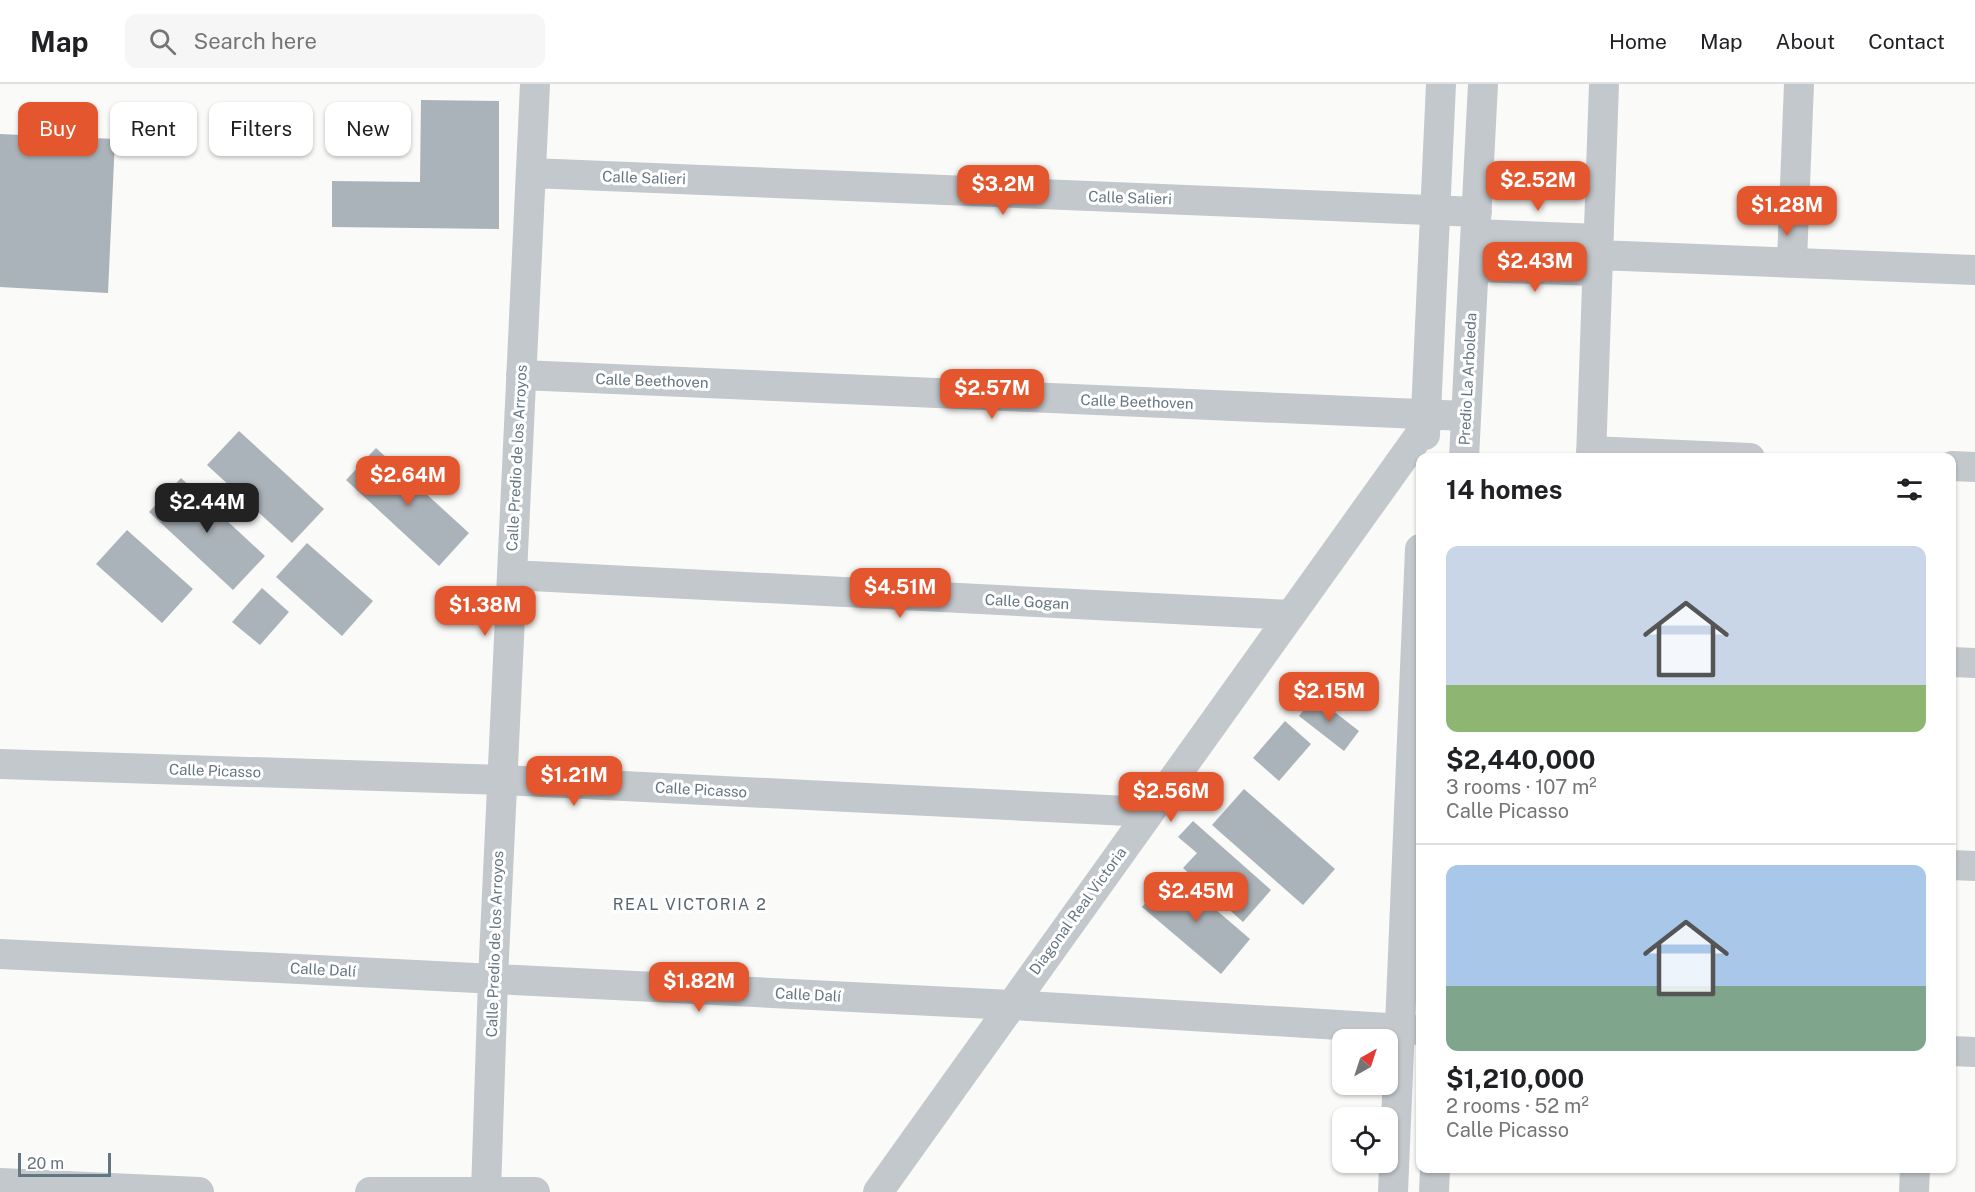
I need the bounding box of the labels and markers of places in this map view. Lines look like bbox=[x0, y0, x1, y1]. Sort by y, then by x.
pin: $2.52M bbox=[1489, 161, 1587, 212]
pin: $3.2M bbox=[961, 165, 1045, 216]
pin: $1.28M bbox=[1738, 186, 1836, 237]
pin: $2.43M bbox=[1486, 242, 1584, 293]
pin: $2.57M bbox=[943, 369, 1041, 420]
pin: $2.64M bbox=[359, 456, 457, 507]
pin: $2.44M bbox=[158, 483, 256, 534]
pin: $4.51M bbox=[851, 568, 949, 619]
pin: $1.38M bbox=[436, 586, 534, 637]
pin: $2.15M bbox=[1280, 672, 1378, 723]
pin: $1.21M bbox=[525, 756, 623, 807]
pin: $2.56M bbox=[1122, 772, 1220, 823]
pin: $2.45M bbox=[1147, 872, 1245, 923]
pin: $1.82M bbox=[650, 962, 748, 1013]

